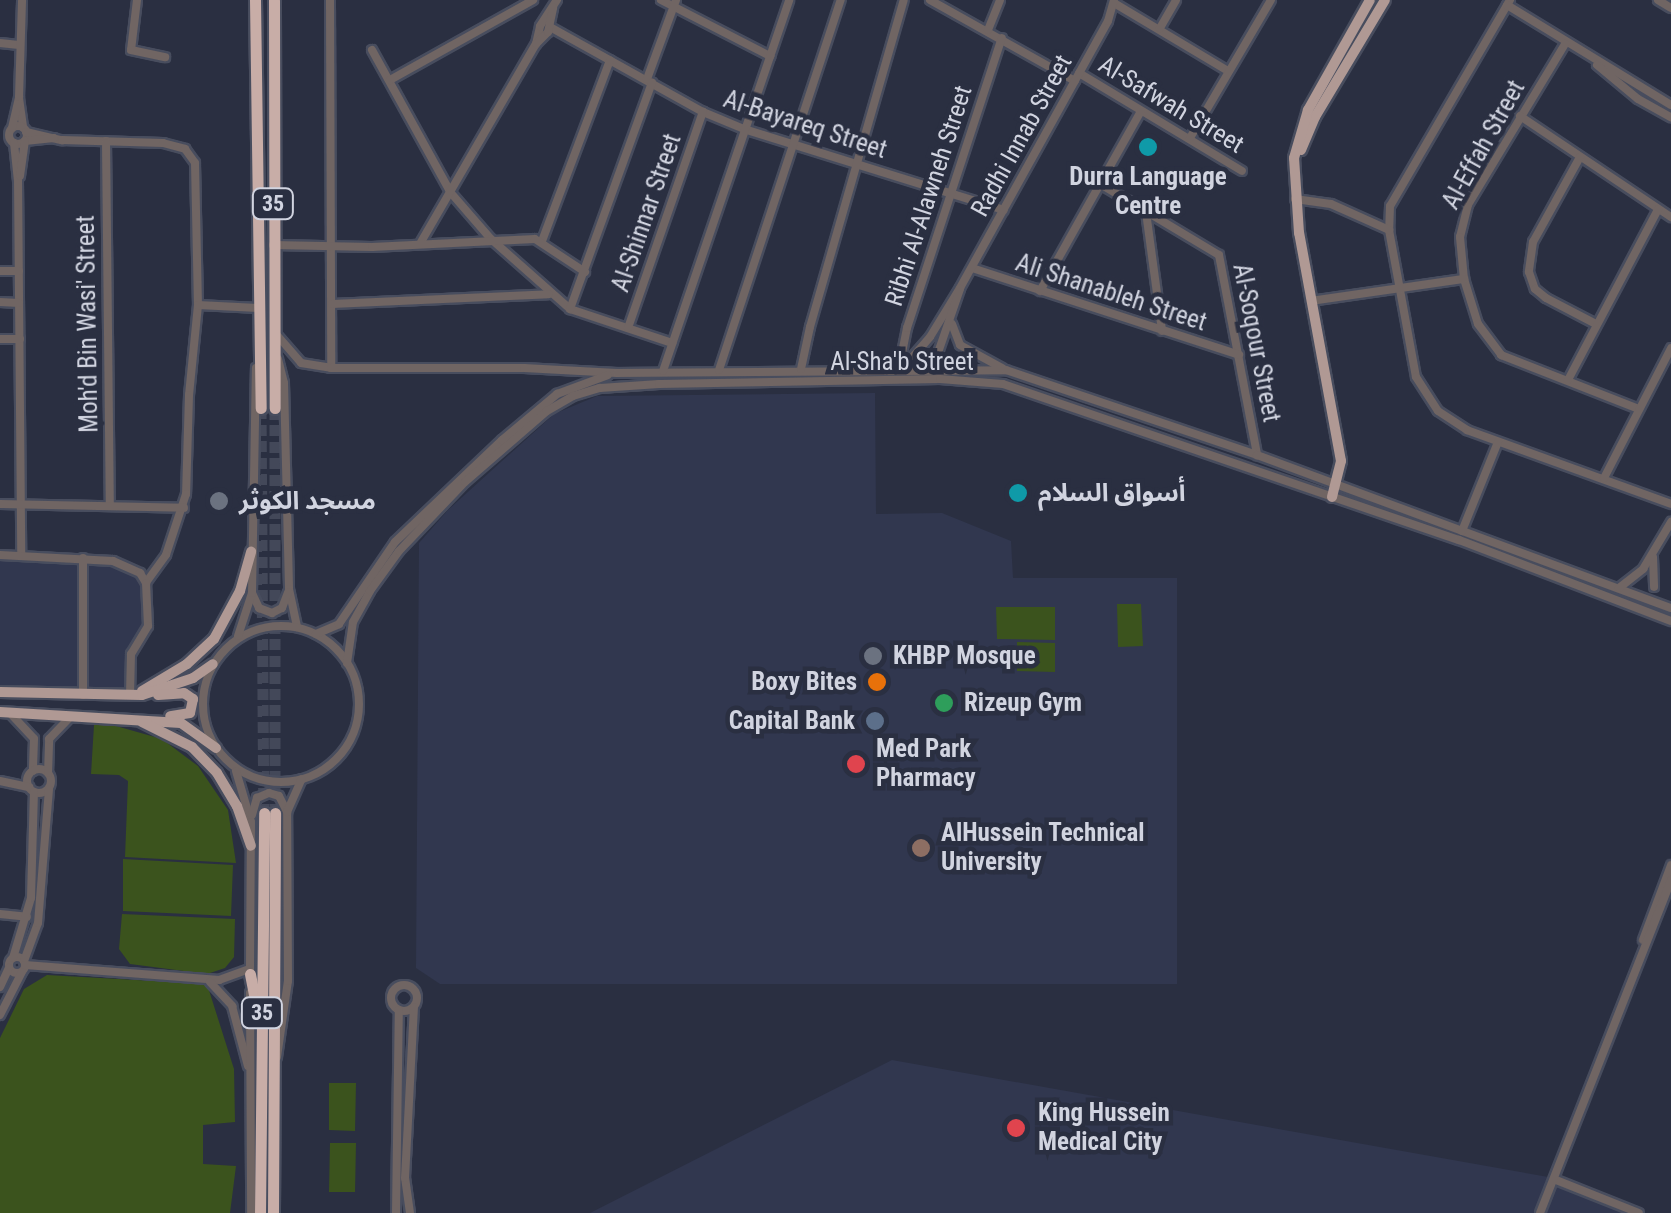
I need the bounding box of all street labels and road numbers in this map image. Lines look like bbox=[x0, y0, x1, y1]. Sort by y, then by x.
street label: Radhi Innab Street bbox=[965, 50, 1079, 222]
street label: Al-Safwah Street bbox=[1093, 50, 1249, 160]
street label: Al-Effah Street bbox=[1436, 75, 1532, 215]
street label: Ribhi Al-Alawneh Street bbox=[879, 82, 979, 310]
street label: Al-Bayareq Street bbox=[720, 84, 890, 166]
street label: Al-Shinnar Street bbox=[606, 130, 688, 296]
road number: 35 bbox=[250, 187, 296, 221]
street label: Moh'd Bin Wasi' Street bbox=[71, 215, 105, 433]
street label: Ali Shanableh Street bbox=[1012, 248, 1210, 338]
street label: Al-Soqour Street bbox=[1226, 261, 1286, 425]
street label: Al-Sha'b Street bbox=[830, 347, 974, 377]
road number: 35 bbox=[240, 996, 284, 1030]

